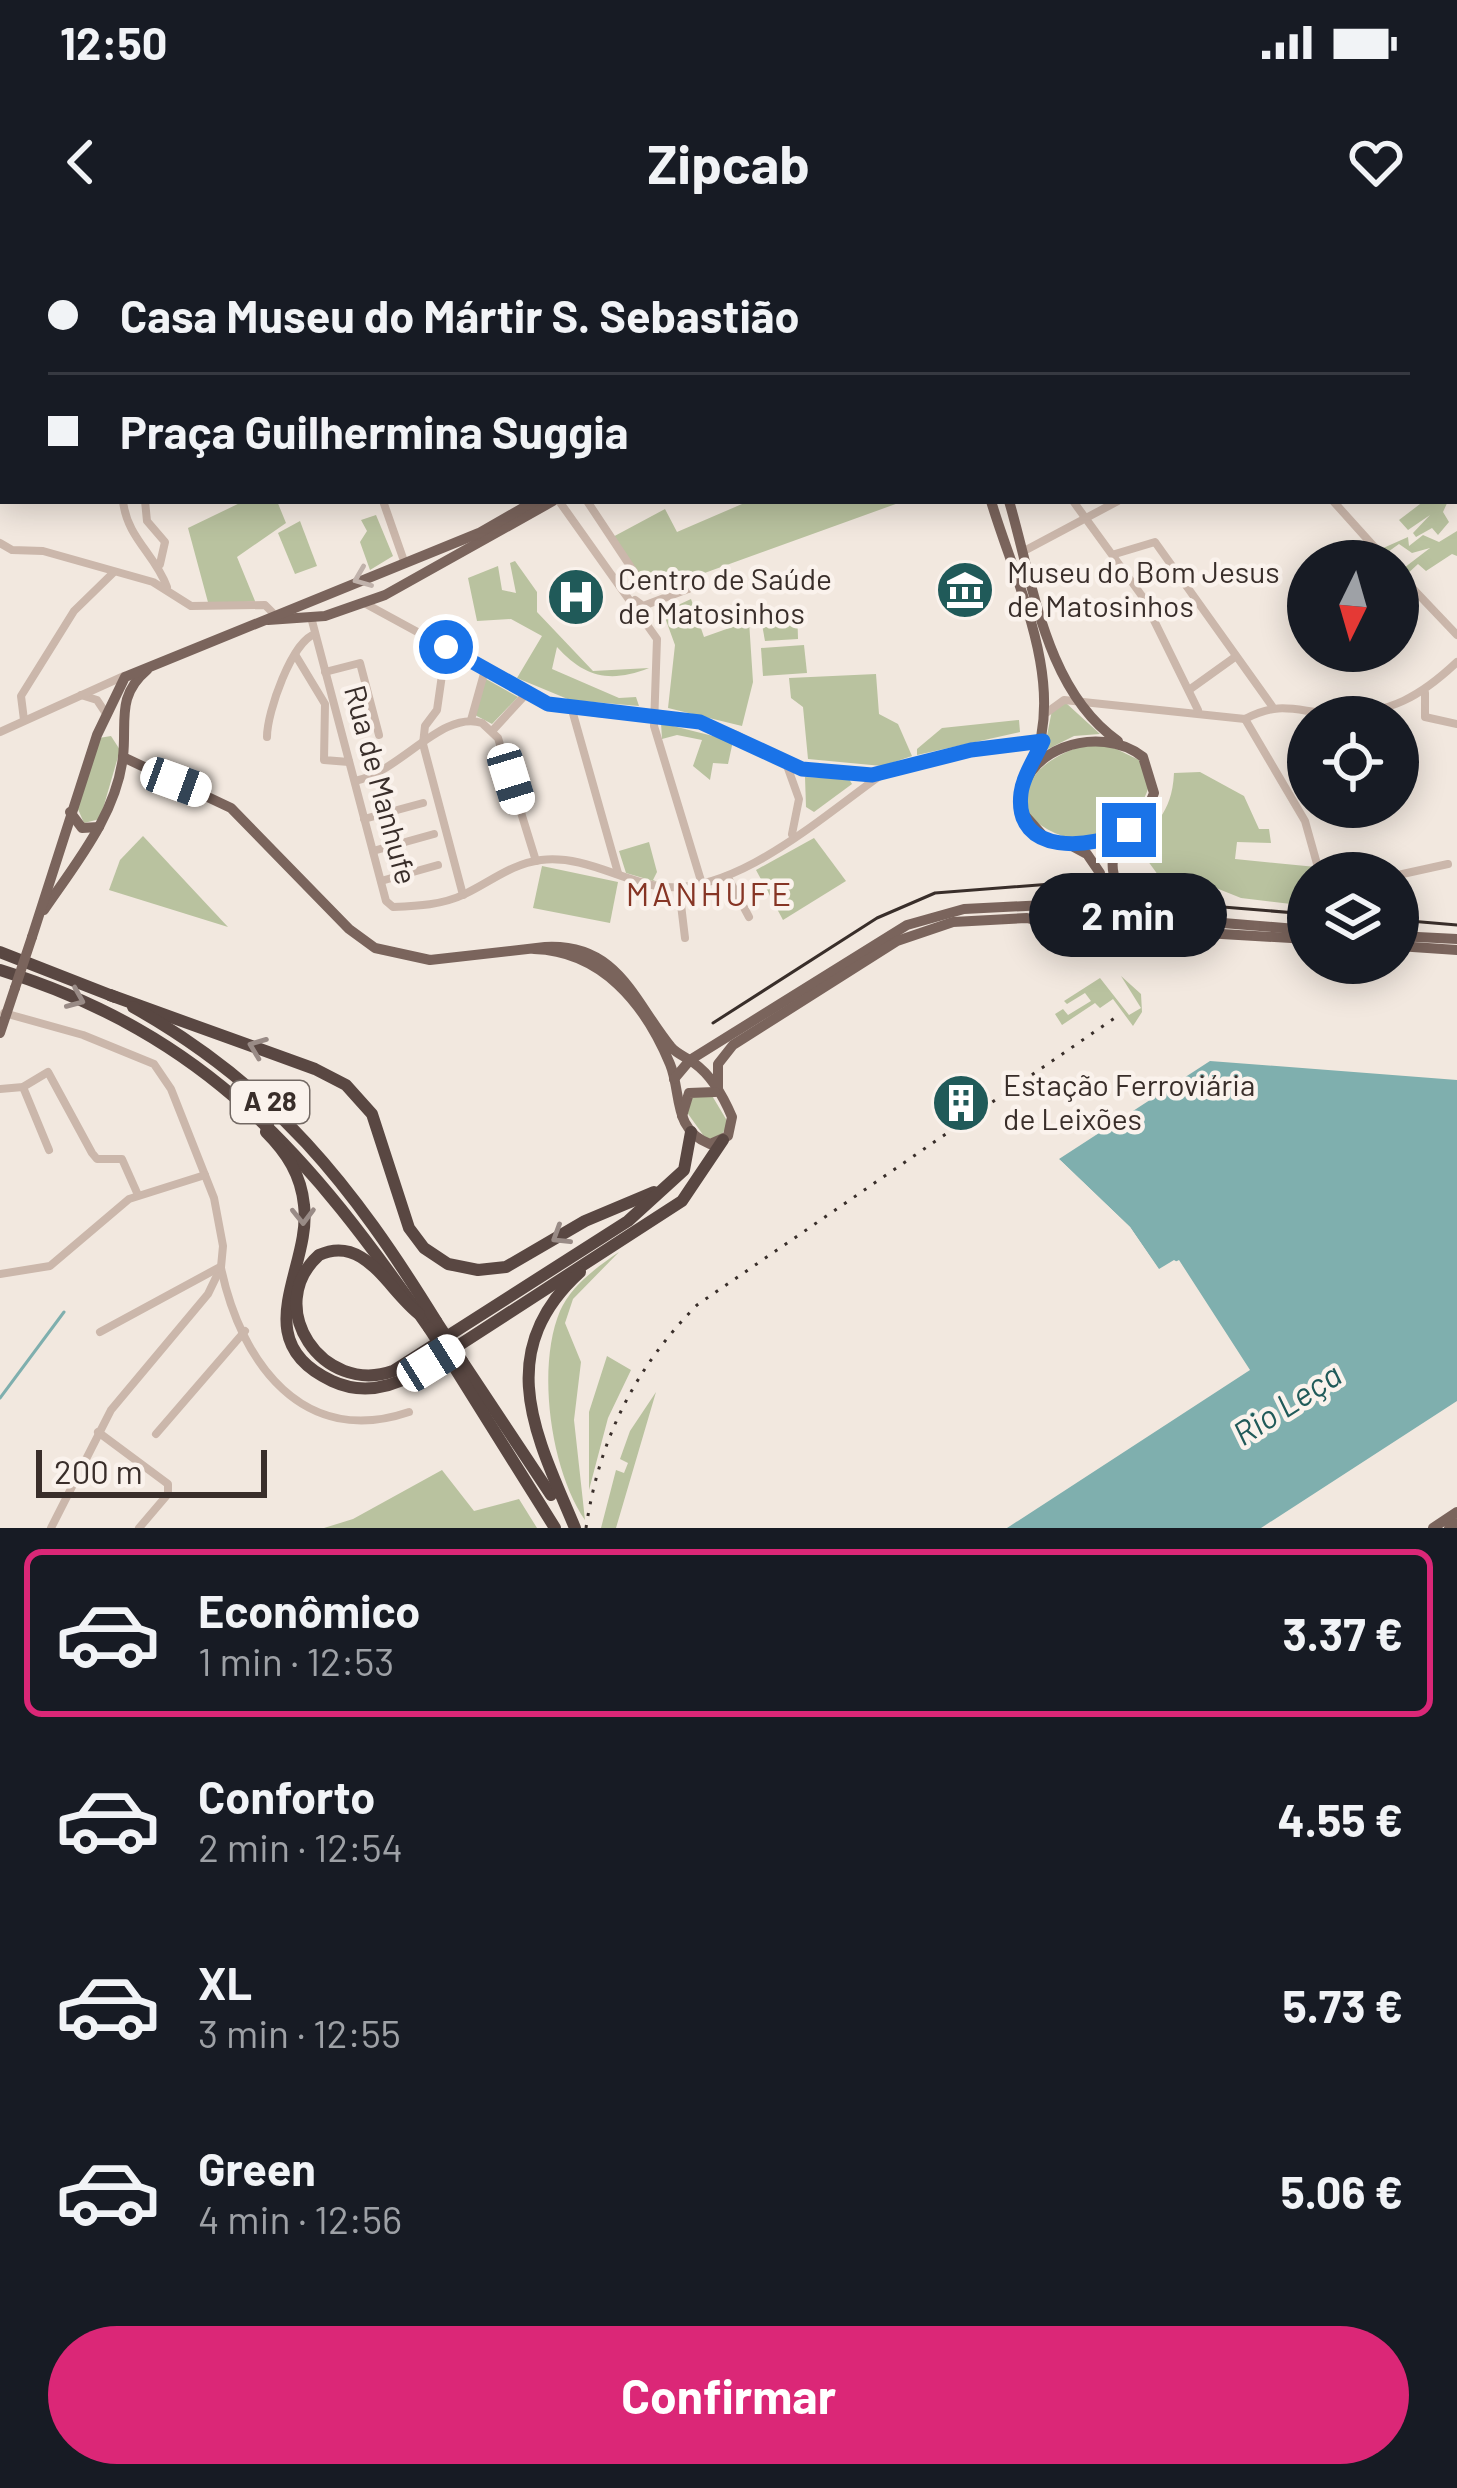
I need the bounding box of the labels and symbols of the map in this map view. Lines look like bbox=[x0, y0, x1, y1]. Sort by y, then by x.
north arrow bbox=[1287, 540, 1419, 672]
place label: Museu do Bom Jesus de Matosinhos bbox=[1007, 553, 1280, 623]
museum icon: Museu do Bom Jesus de Matosinhos bbox=[934, 559, 996, 621]
place label: Centro de Saúde de Matosinhos bbox=[618, 560, 832, 630]
one-way arrow bbox=[352, 564, 373, 588]
hospital icon: Centro de Saúde de Matosinhos bbox=[545, 566, 607, 628]
route start bbox=[419, 620, 473, 674]
street label: Rua de Manhufe bbox=[338, 681, 426, 888]
car bbox=[483, 739, 539, 819]
car bbox=[136, 753, 216, 811]
route end bbox=[1102, 803, 1156, 857]
callout: 2 min bbox=[1030, 872, 1228, 956]
district label: MANHUFE bbox=[626, 873, 794, 913]
one-way arrow bbox=[64, 984, 85, 1008]
one-way arrow bbox=[248, 1037, 269, 1062]
place label: Estação Ferroviária de Leixões bbox=[1003, 1066, 1255, 1136]
building icon: Estação Ferroviária de Leixões bbox=[930, 1072, 992, 1134]
road number: A 28 bbox=[231, 1081, 309, 1123]
one-way arrow bbox=[290, 1207, 316, 1226]
one-way arrow bbox=[551, 1221, 573, 1244]
car bbox=[391, 1329, 471, 1397]
water label: Rio Leça bbox=[1225, 1353, 1348, 1453]
scale bar bbox=[36, 1444, 267, 1497]

